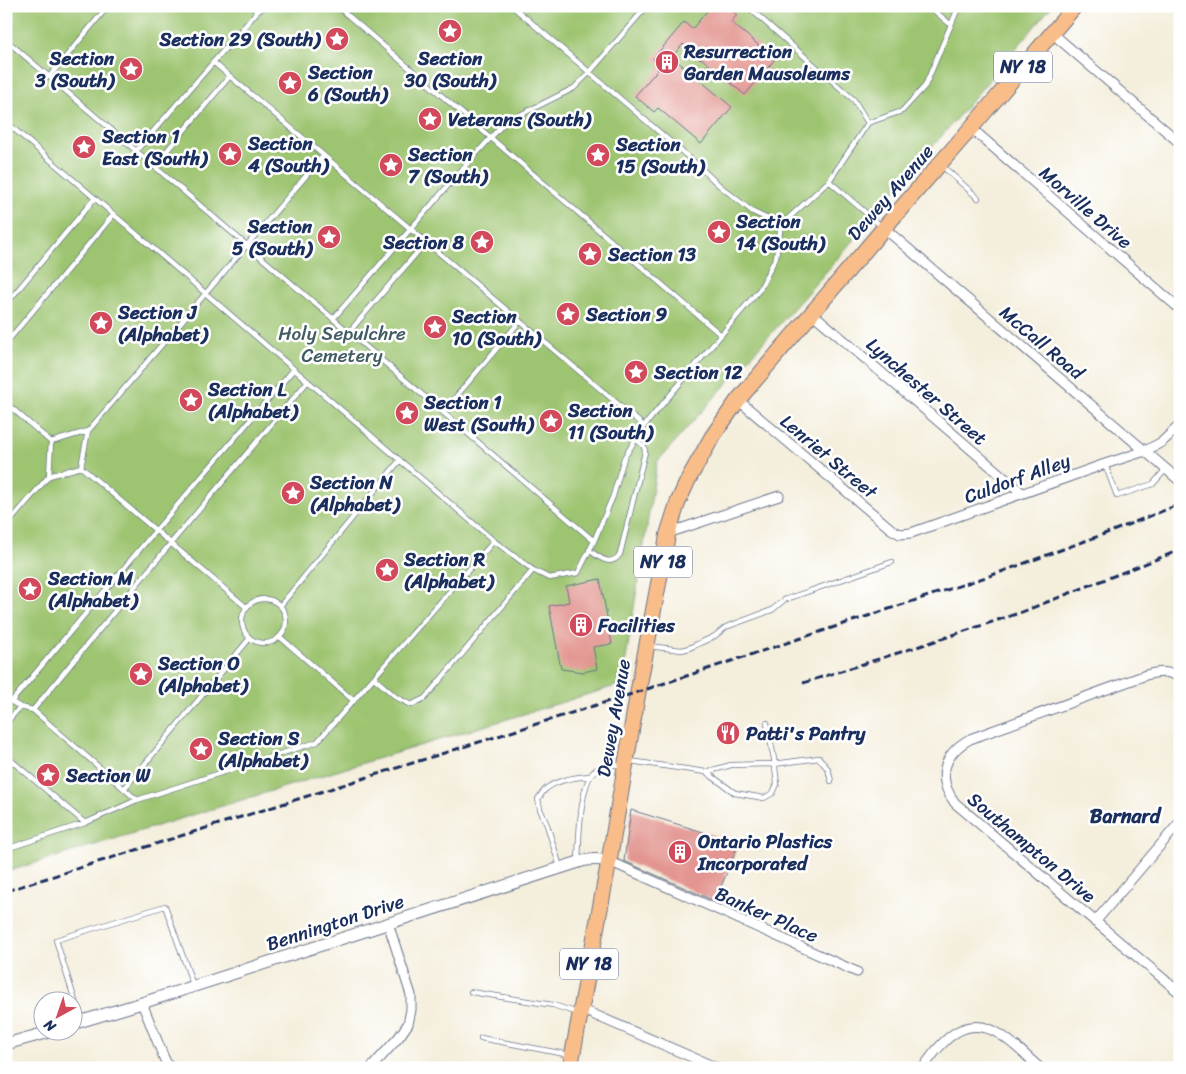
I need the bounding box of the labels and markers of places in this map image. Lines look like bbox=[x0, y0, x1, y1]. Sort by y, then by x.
place icon: Section 30 (South) bbox=[437, 18, 463, 44]
place label: Section 29 (South) bbox=[159, 23, 321, 56]
place icon: Section 29 (South) bbox=[324, 26, 350, 52]
place label: Resurrection Garden Mausoleums bbox=[683, 35, 851, 90]
place label: Section 3 (South) bbox=[34, 42, 115, 97]
place label: Section 30 (South) bbox=[404, 42, 497, 97]
building icon: Resurrection Garden Mausoleums bbox=[654, 49, 680, 75]
place icon: Section 3 (South) bbox=[118, 56, 144, 82]
place label: Section 6 (South) bbox=[307, 56, 388, 111]
place icon: Section 6 (South) bbox=[277, 70, 303, 96]
place label: Veterans (South) bbox=[448, 103, 592, 136]
place icon: Veterans (South) bbox=[417, 106, 443, 132]
place label: Section 1 East (South) bbox=[101, 120, 208, 175]
place label: Section 4 (South) bbox=[247, 127, 330, 182]
place label: Section 15 (South) bbox=[615, 128, 705, 183]
place icon: Section 1 East (South) bbox=[71, 134, 97, 160]
place label: Section 7 (South) bbox=[407, 138, 489, 193]
place icon: Section 4 (South) bbox=[217, 141, 243, 167]
place icon: Section 15 (South) bbox=[585, 142, 611, 168]
place icon: Section 7 (South) bbox=[378, 152, 404, 178]
place label: Section 14 (South) bbox=[735, 205, 826, 260]
place label: Section 5 (South) bbox=[232, 210, 313, 265]
place icon: Section 14 (South) bbox=[706, 219, 732, 245]
place icon: Section 5 (South) bbox=[316, 224, 342, 250]
place label: Section 8 bbox=[382, 226, 465, 259]
place icon: Section 8 bbox=[469, 229, 495, 255]
place label: Section 13 bbox=[607, 238, 697, 271]
place icon: Section 13 bbox=[577, 241, 603, 267]
place label: Section J (Alphabet) bbox=[117, 296, 209, 351]
place label: Section 9 bbox=[585, 298, 667, 331]
place label: Section 10 (South) bbox=[451, 300, 542, 355]
place icon: Section 9 bbox=[555, 301, 581, 327]
place icon: Section J (Alphabet) bbox=[88, 310, 114, 336]
place icon: Section 10 (South) bbox=[422, 314, 448, 340]
place label: Section 12 bbox=[653, 356, 743, 389]
place icon: Section 12 bbox=[623, 359, 649, 385]
place label: Section L (Alphabet) bbox=[207, 373, 299, 428]
place label: Section 1 West (South) bbox=[423, 386, 535, 441]
place icon: Section L (Alphabet) bbox=[178, 387, 204, 413]
place label: Section 11 (South) bbox=[567, 394, 654, 449]
place icon: Section 1 West (South) bbox=[394, 400, 420, 426]
place icon: Section 11 (South) bbox=[538, 408, 564, 434]
place label: Section N (Alphabet) bbox=[309, 466, 401, 521]
place icon: Section N (Alphabet) bbox=[280, 480, 306, 506]
place label: Section R (Alphabet) bbox=[403, 543, 495, 598]
place icon: Section R (Alphabet) bbox=[374, 557, 400, 583]
place label: Section M (Alphabet) bbox=[47, 562, 139, 617]
place icon: Section M (Alphabet) bbox=[17, 576, 43, 602]
place label: Facilities bbox=[597, 609, 676, 642]
building icon: Facilities bbox=[568, 612, 594, 638]
place label: Section O (Alphabet) bbox=[157, 647, 249, 702]
place icon: Section O (Alphabet) bbox=[128, 661, 154, 687]
place label: Patti's Pantry bbox=[746, 717, 867, 750]
restaurant icon: Patti's Pantry bbox=[715, 720, 741, 746]
place label: Section S (Alphabet) bbox=[217, 722, 309, 777]
place icon: Section S (Alphabet) bbox=[188, 736, 214, 762]
place label: Section W bbox=[65, 759, 151, 792]
place icon: Section W bbox=[35, 762, 61, 788]
place label: Ontario Plastics Incorporated bbox=[697, 825, 833, 880]
building icon: Ontario Plastics Incorporated bbox=[667, 839, 693, 865]

